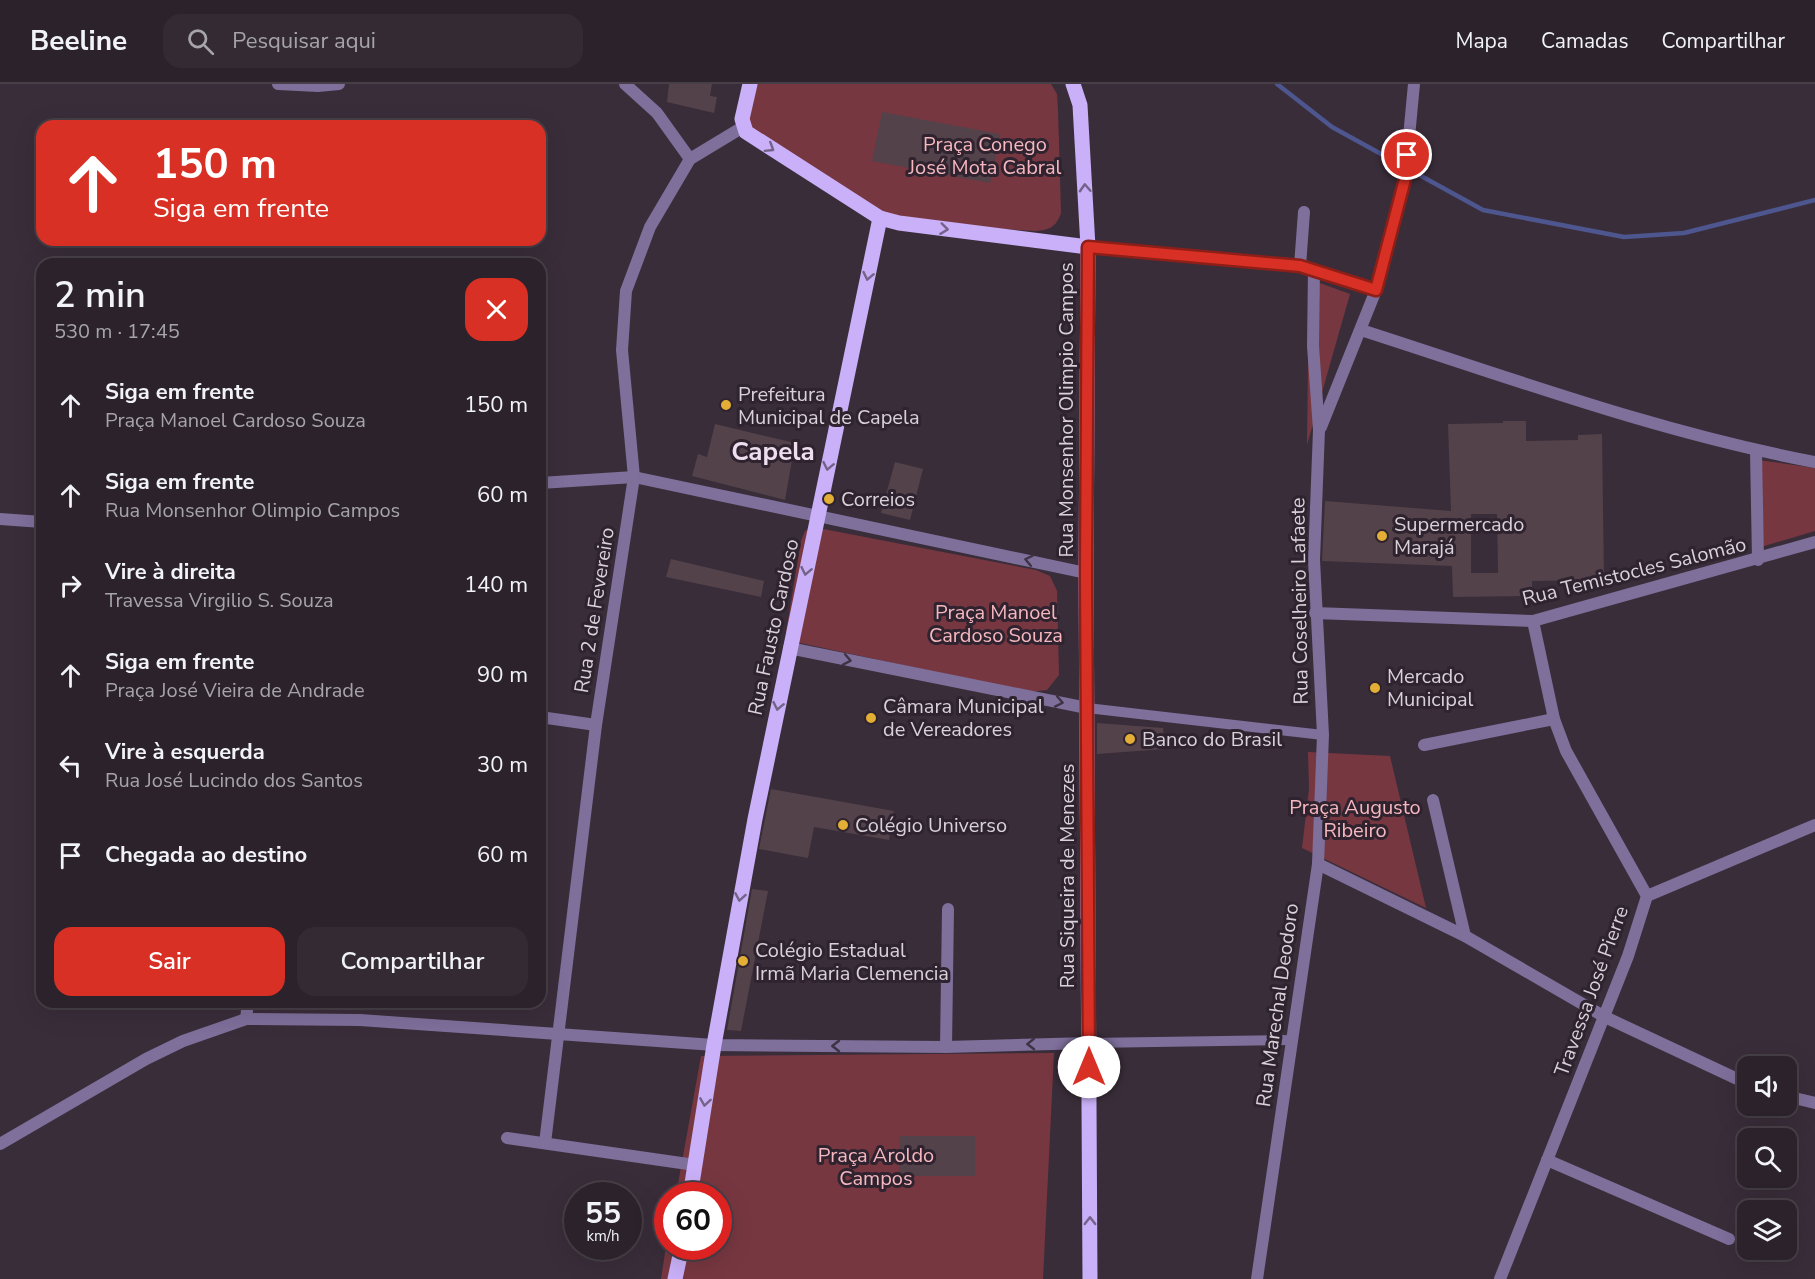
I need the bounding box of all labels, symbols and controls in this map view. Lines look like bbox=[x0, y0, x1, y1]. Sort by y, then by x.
search box bbox=[163, 14, 583, 68]
text: Beeline bbox=[30, 22, 127, 60]
icon: search bbox=[184, 25, 217, 58]
text: Pesquisar aqui bbox=[232, 26, 376, 56]
text: Mapa bbox=[1456, 27, 1508, 55]
text: Camadas bbox=[1541, 27, 1628, 55]
text: Compartilhar bbox=[1661, 27, 1785, 55]
pin bbox=[1381, 129, 1432, 180]
park label: Praça Conego José Mota Cabral bbox=[908, 131, 1061, 181]
text: 150 m bbox=[153, 136, 277, 193]
icon: arrive bbox=[1390, 138, 1423, 171]
one-way arrow bbox=[764, 141, 774, 153]
icon: ahead bbox=[54, 144, 132, 222]
one-way arrow bbox=[1078, 184, 1091, 193]
text: Siga em frente bbox=[153, 190, 329, 227]
one-way arrow bbox=[939, 222, 949, 235]
street label: Rua Monsenhor Olimpio Campos bbox=[1053, 262, 1080, 558]
one-way arrow bbox=[862, 270, 875, 280]
text: 2 min bbox=[54, 271, 146, 320]
button: close bbox=[465, 278, 528, 341]
text: 530 m · 17:45 bbox=[54, 318, 180, 345]
text: Siga em frente bbox=[105, 377, 254, 407]
place label: Prefeitura Municipal de Capela bbox=[738, 381, 920, 431]
icon: ahead bbox=[54, 389, 87, 422]
text: 150 m bbox=[464, 390, 528, 420]
marker: Prefeitura Municipal de Capela bbox=[719, 398, 733, 412]
text: Praça Manoel Cardoso Souza bbox=[105, 407, 366, 434]
district label: Capela bbox=[731, 434, 815, 469]
one-way arrow bbox=[822, 461, 835, 471]
text: Siga em frente bbox=[105, 467, 254, 497]
icon: ahead bbox=[54, 479, 87, 512]
text: 60 m bbox=[477, 480, 528, 510]
place label: Correios bbox=[841, 486, 915, 513]
marker: Correios bbox=[822, 492, 836, 506]
text: Rua Monsenhor Olimpio Campos bbox=[105, 497, 400, 524]
street label: Rua Coselheiro Lafaete bbox=[1284, 497, 1315, 705]
place label: Supermercado Marajá bbox=[1394, 511, 1524, 561]
street label: Rua 2 de Fevereiro bbox=[568, 525, 621, 695]
marker: Supermercado Marajá bbox=[1375, 529, 1389, 543]
street label: Rua Temistocles Salomão bbox=[1519, 531, 1749, 612]
street label: Rua Fausto Cardoso bbox=[742, 536, 805, 718]
one-way arrow bbox=[1024, 554, 1034, 567]
text: Vire à direita bbox=[105, 557, 236, 587]
one-way arrow bbox=[800, 566, 813, 576]
icon: right bbox=[54, 569, 87, 602]
text: 140 m bbox=[464, 570, 528, 600]
text: Travessa Virgilio S. Souza bbox=[105, 587, 334, 614]
park label: Praça Manoel Cardoso Souza bbox=[929, 599, 1063, 649]
text: Siga em frente bbox=[105, 647, 254, 677]
one-way arrow bbox=[841, 653, 851, 666]
icon: ahead bbox=[54, 659, 87, 692]
text: 90 m bbox=[477, 660, 528, 690]
place label: Mercado Municipal bbox=[1387, 663, 1473, 713]
text: Praça José Vieira de Andrade bbox=[105, 677, 365, 704]
marker: Mercado Municipal bbox=[1368, 681, 1382, 695]
place label: Câmara Municipal de Vereadores bbox=[883, 693, 1044, 743]
one-way arrow bbox=[1053, 695, 1063, 708]
one-way arrow bbox=[772, 700, 785, 710]
marker: Câmara Municipal de Vereadores bbox=[864, 711, 878, 725]
place label: Banco do Brasil bbox=[1142, 726, 1282, 753]
marker: Banco do Brasil bbox=[1123, 732, 1137, 746]
text: Vire à esquerda bbox=[105, 737, 265, 767]
icon: left bbox=[54, 749, 87, 782]
text: 30 m bbox=[477, 750, 528, 780]
street label: Rua Siqueira de Menezes bbox=[1054, 764, 1081, 988]
text: Rua José Lucindo dos Santos bbox=[105, 767, 363, 794]
park label: Praça Augusto Ribeiro bbox=[1289, 794, 1421, 844]
place label: Colégio Universo bbox=[855, 812, 1007, 839]
marker: Colégio Universo bbox=[836, 818, 850, 832]
icon: arrive bbox=[54, 839, 87, 872]
text: Chegada ao destino bbox=[105, 840, 307, 870]
text: 60 m bbox=[477, 840, 528, 870]
one-way arrow bbox=[735, 893, 747, 902]
street label: Rua Marechal Deodoro bbox=[1250, 901, 1305, 1109]
street label: Travessa José Pierre bbox=[1548, 902, 1635, 1080]
button: Sair bbox=[54, 927, 285, 996]
button: Compartilhar bbox=[297, 927, 528, 996]
place label: Colégio Estadual Irmã Maria Clemencia bbox=[755, 937, 949, 987]
marker: Colégio Estadual Irmã Maria Clemencia bbox=[736, 954, 750, 968]
position arrow bbox=[1057, 1035, 1121, 1099]
one-way arrow bbox=[1026, 1038, 1035, 1051]
one-way arrow bbox=[831, 1040, 840, 1052]
map controls bbox=[1737, 1056, 1797, 1260]
button: sound bbox=[1737, 1056, 1797, 1116]
one-way arrow bbox=[699, 1098, 711, 1107]
button: search bbox=[1737, 1128, 1797, 1188]
park label: Praça Aroldo Campos bbox=[818, 1142, 934, 1192]
speed limit sign: 60 bbox=[654, 1182, 732, 1260]
text: 55 bbox=[585, 1193, 621, 1234]
button: layers bbox=[1737, 1200, 1797, 1260]
one-way arrow bbox=[1084, 1216, 1096, 1225]
text: km/h bbox=[586, 1226, 620, 1246]

